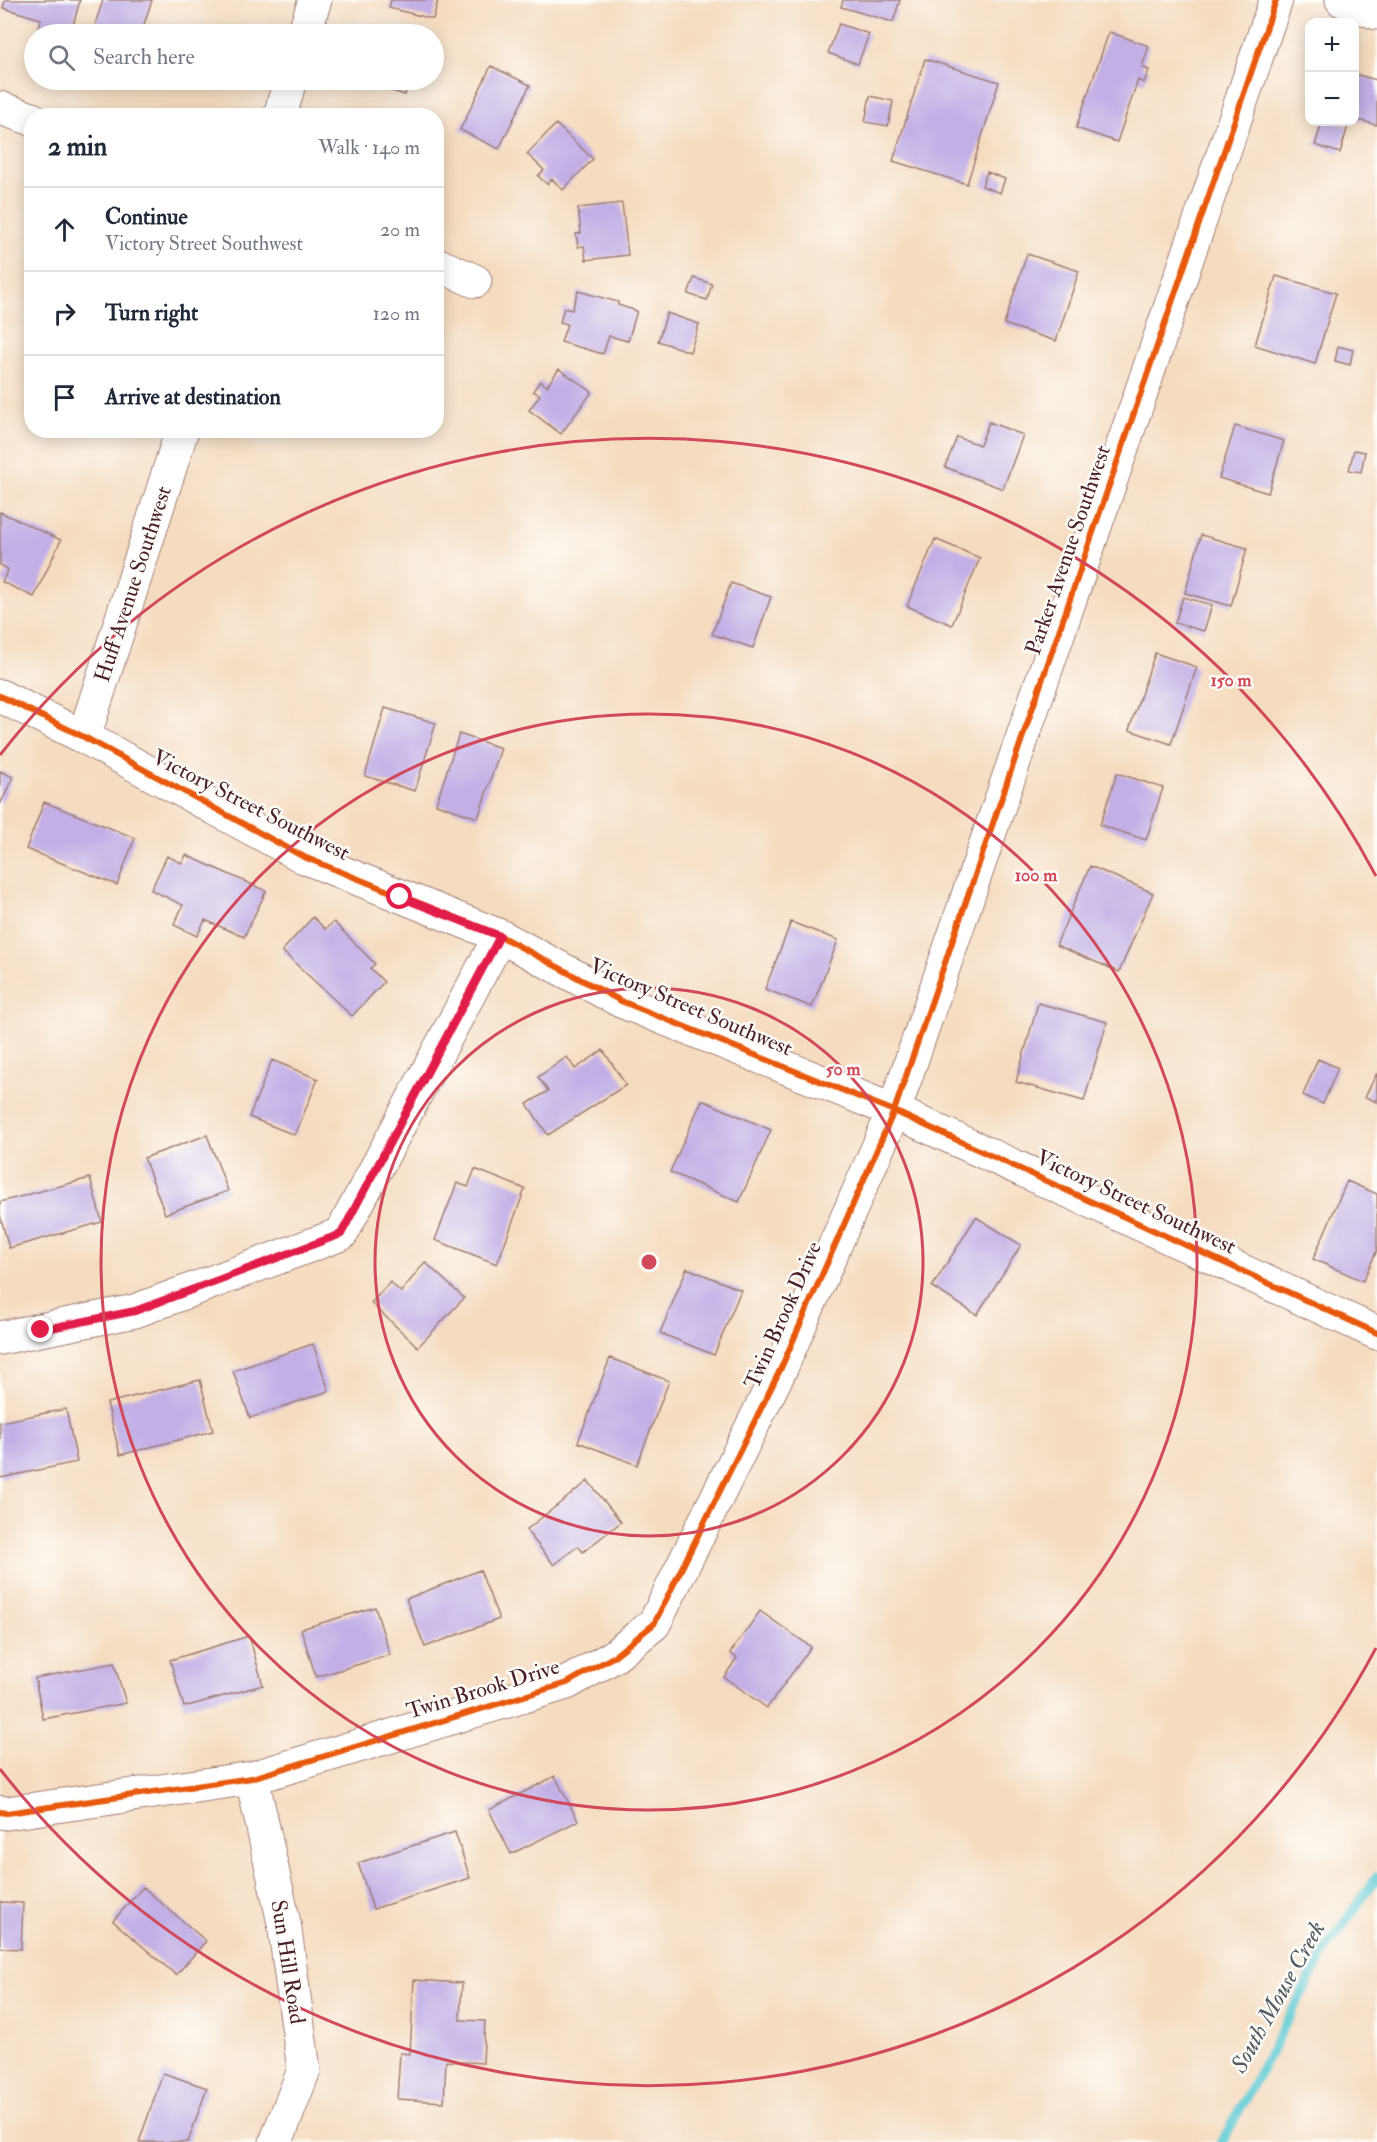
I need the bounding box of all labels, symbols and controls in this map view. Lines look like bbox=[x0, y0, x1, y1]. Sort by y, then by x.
map controls bbox=[1305, 18, 1359, 126]
button: + bbox=[1305, 18, 1359, 72]
search box bbox=[24, 24, 444, 90]
icon: search bbox=[45, 41, 78, 74]
text: Search here bbox=[93, 43, 195, 71]
button: − bbox=[1305, 72, 1359, 126]
text: 2 min bbox=[48, 131, 107, 163]
text: Walk · 140 m bbox=[318, 135, 420, 160]
text: Continue bbox=[105, 203, 188, 231]
icon: ahead bbox=[48, 213, 81, 246]
text: 20 m bbox=[380, 217, 420, 242]
text: Victory Street Southwest bbox=[105, 231, 303, 256]
icon: right bbox=[48, 297, 81, 330]
text: Turn right bbox=[105, 299, 198, 327]
text: 120 m bbox=[373, 301, 420, 326]
icon: arrive bbox=[48, 381, 81, 414]
text: Arrive at destination bbox=[105, 383, 281, 411]
street label: Parker Avenue Southwest bbox=[1019, 441, 1117, 659]
street label: Huff Avenue Southwest bbox=[88, 482, 178, 686]
text: 150 m bbox=[1210, 669, 1253, 692]
street label: Victory Street Southwest bbox=[148, 743, 354, 867]
text: 100 m bbox=[1015, 864, 1058, 887]
route start bbox=[386, 883, 412, 909]
street label: Victory Street Southwest bbox=[585, 952, 797, 1062]
text: 50 m bbox=[826, 1058, 861, 1081]
street label: Victory Street Southwest bbox=[1031, 1143, 1241, 1261]
street label: Twin Brook Drive bbox=[738, 1237, 828, 1393]
centre of rings bbox=[639, 1252, 659, 1272]
route end bbox=[27, 1316, 53, 1342]
street label: Twin Brook Drive bbox=[403, 1652, 563, 1726]
street label: Sun Hill Road bbox=[264, 1898, 312, 2026]
water label: South Mouse Creek bbox=[1223, 1916, 1332, 2079]

